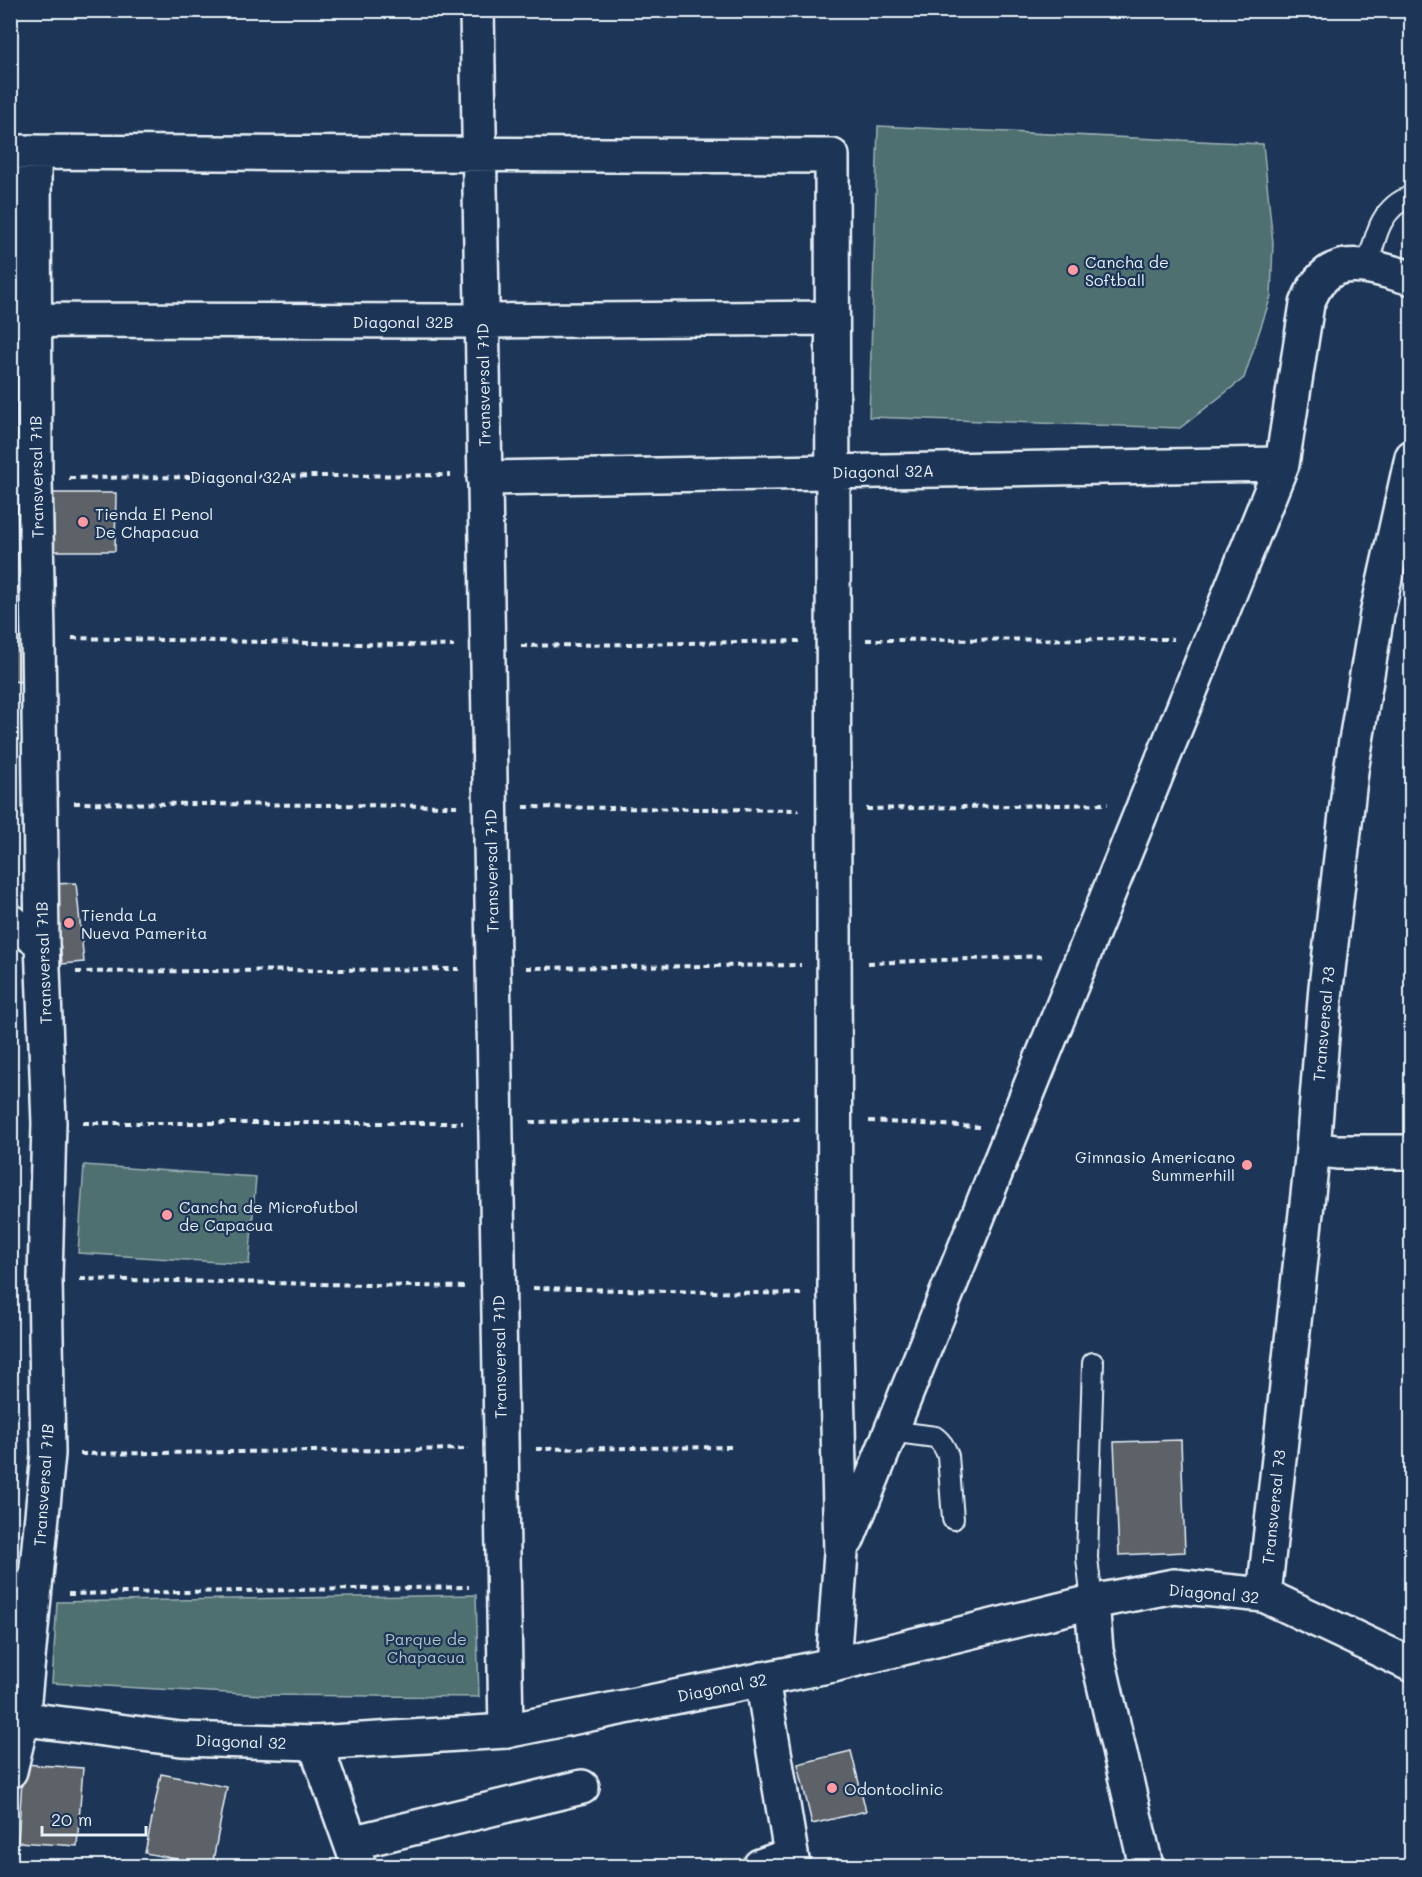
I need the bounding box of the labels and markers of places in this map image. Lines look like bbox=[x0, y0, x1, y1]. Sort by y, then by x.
place label: Cancha de Softball bbox=[1085, 251, 1169, 290]
marker: Cancha de Softball bbox=[1066, 263, 1080, 277]
place label: Tienda El Penol De Chapacua bbox=[95, 503, 213, 542]
marker: Tienda El Penol De Chapacua bbox=[76, 515, 90, 529]
place label: Tienda La Nueva Pamerita bbox=[81, 904, 207, 943]
marker: Tienda La Nueva Pamerita bbox=[62, 916, 76, 930]
place label: Gimnasio Americano Summerhill bbox=[1075, 1146, 1235, 1185]
marker: Gimnasio Americano Summerhill bbox=[1240, 1158, 1254, 1172]
place label: Cancha de Microfutbol de Capacua bbox=[179, 1196, 358, 1235]
marker: Cancha de Microfutbol de Capacua bbox=[160, 1208, 174, 1222]
place label: Odontoclinic bbox=[844, 1778, 943, 1799]
marker: Odontoclinic bbox=[825, 1781, 839, 1795]

